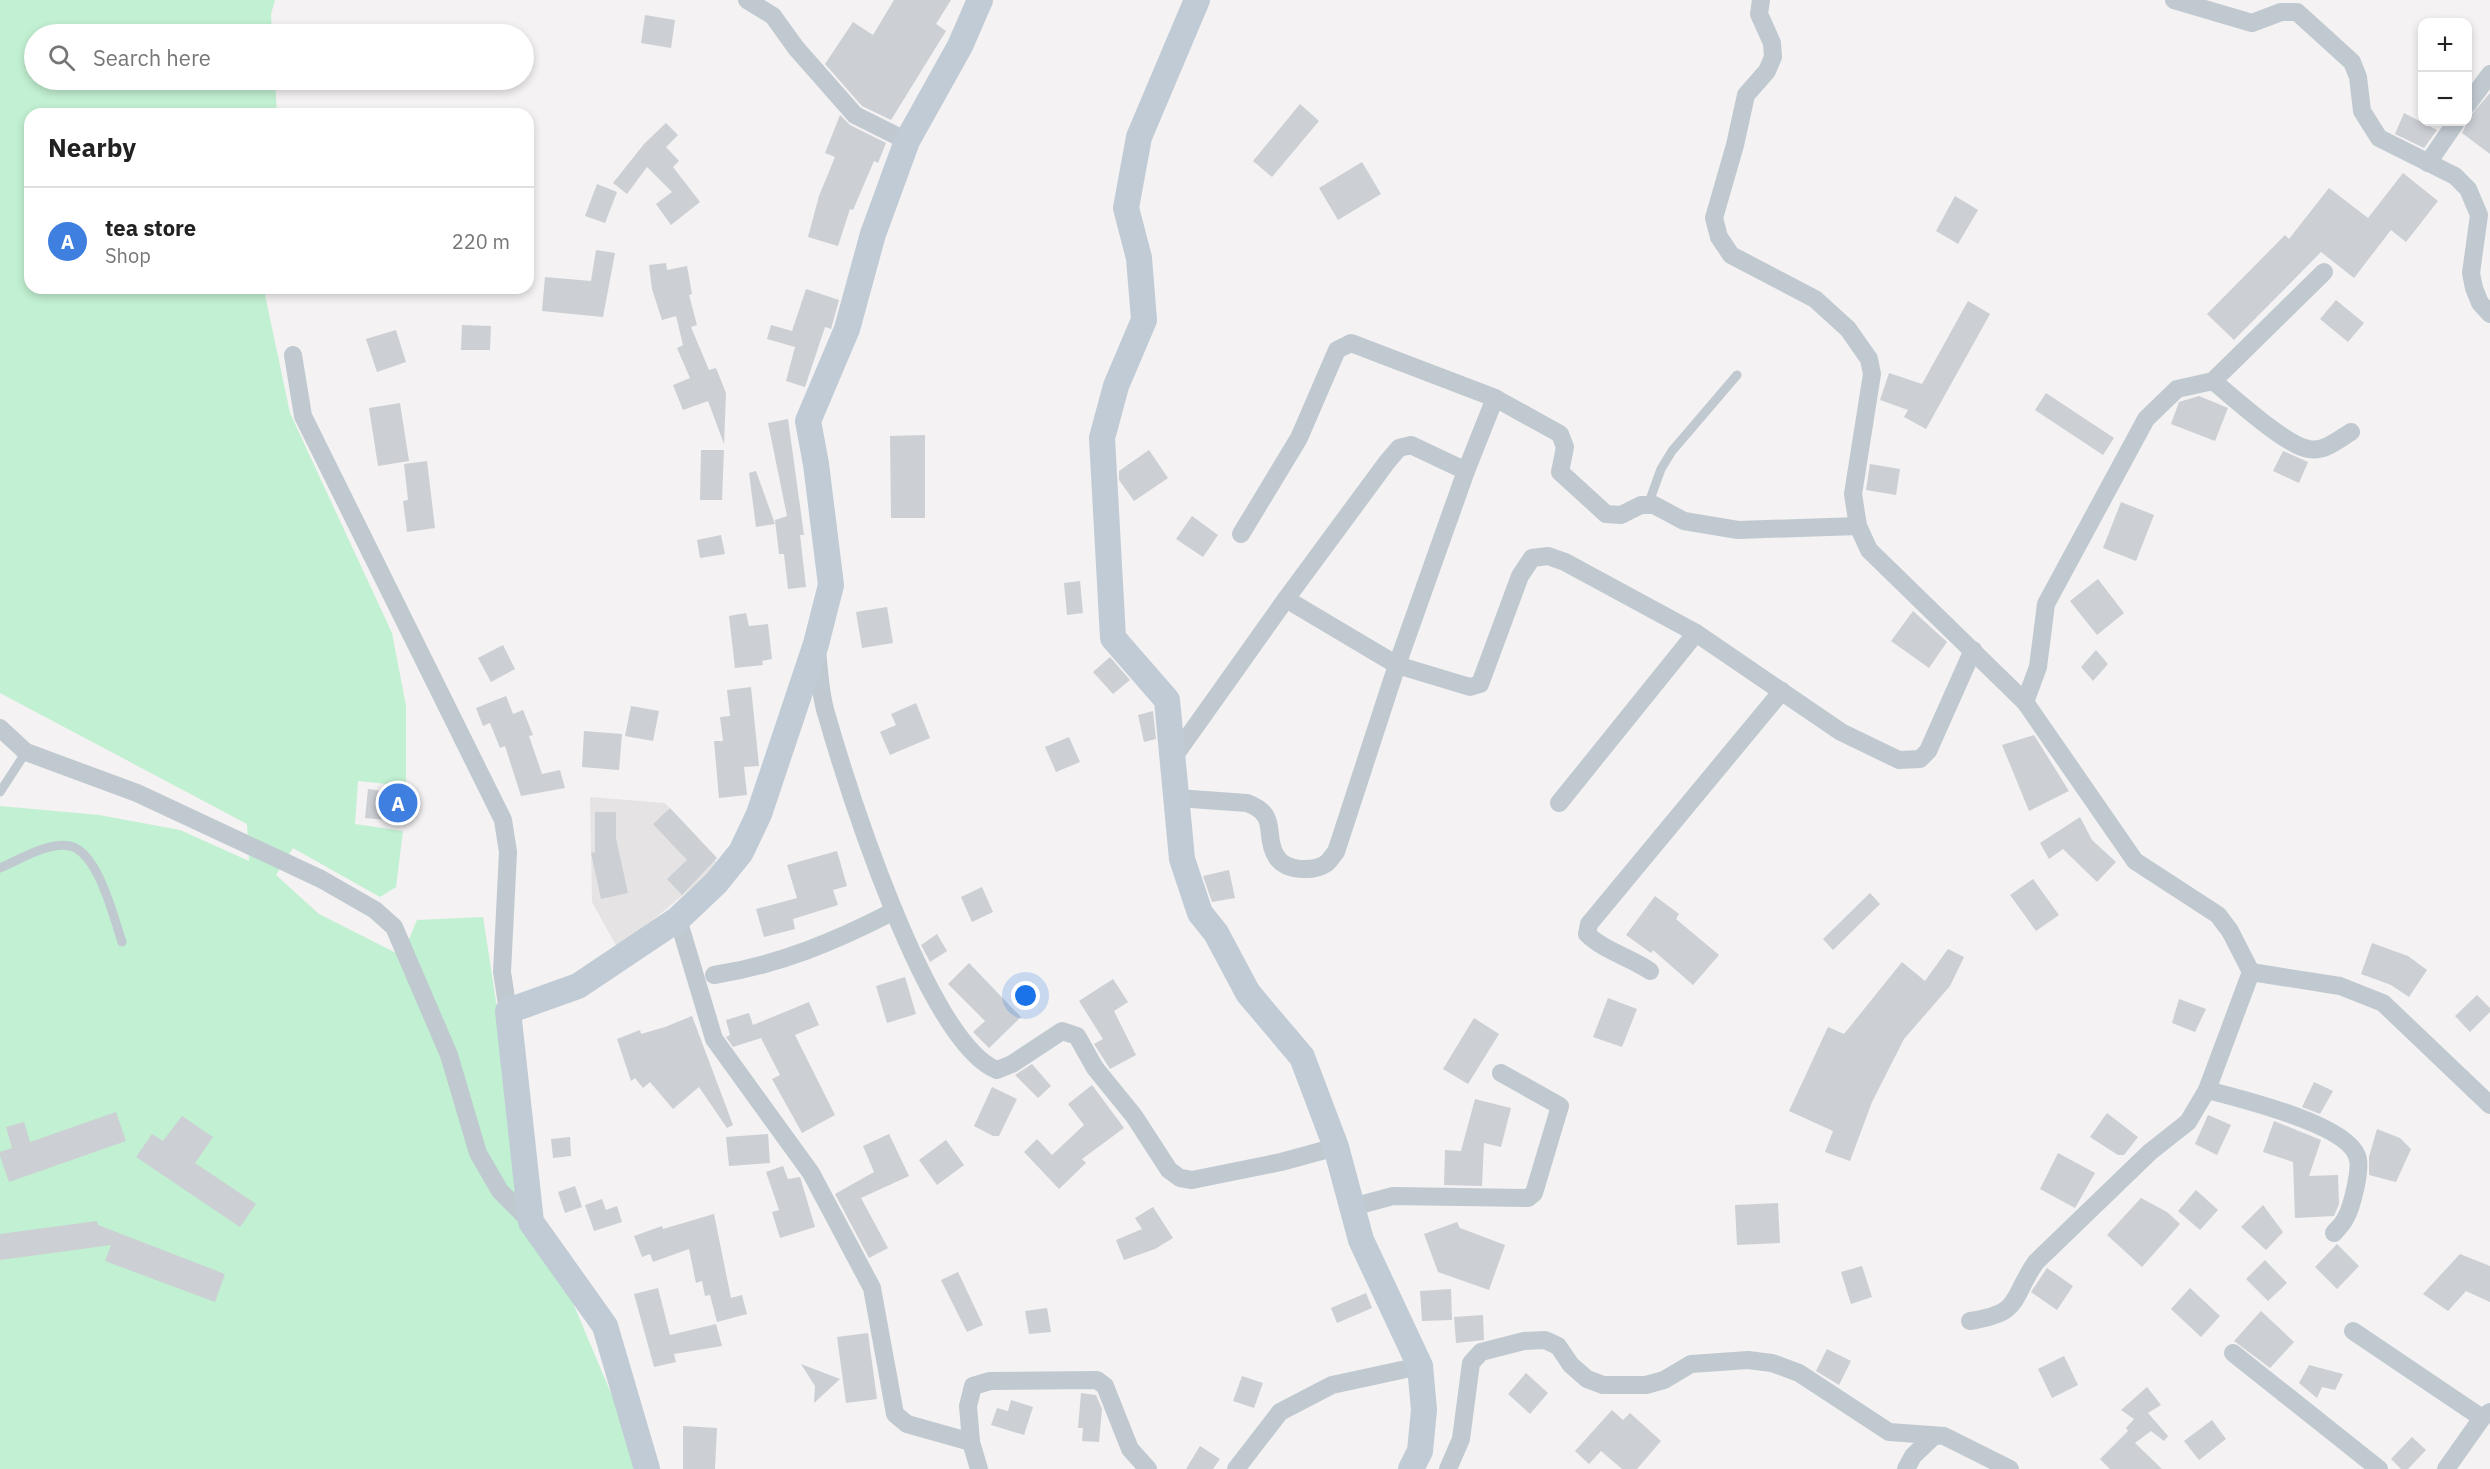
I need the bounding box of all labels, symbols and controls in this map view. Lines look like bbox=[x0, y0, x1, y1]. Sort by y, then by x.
map controls bbox=[2418, 18, 2472, 126]
button: + bbox=[2418, 18, 2472, 72]
search box bbox=[24, 24, 534, 90]
icon: search bbox=[45, 41, 78, 74]
text: Search here bbox=[93, 43, 211, 72]
button: − bbox=[2418, 72, 2472, 126]
text: Nearby bbox=[48, 130, 136, 164]
text: tea store bbox=[105, 213, 196, 242]
text: A bbox=[61, 228, 74, 255]
text: 220 m bbox=[452, 228, 510, 255]
text: Shop bbox=[105, 242, 151, 269]
pin: A bbox=[378, 780, 418, 826]
your location bbox=[1011, 981, 1040, 1010]

